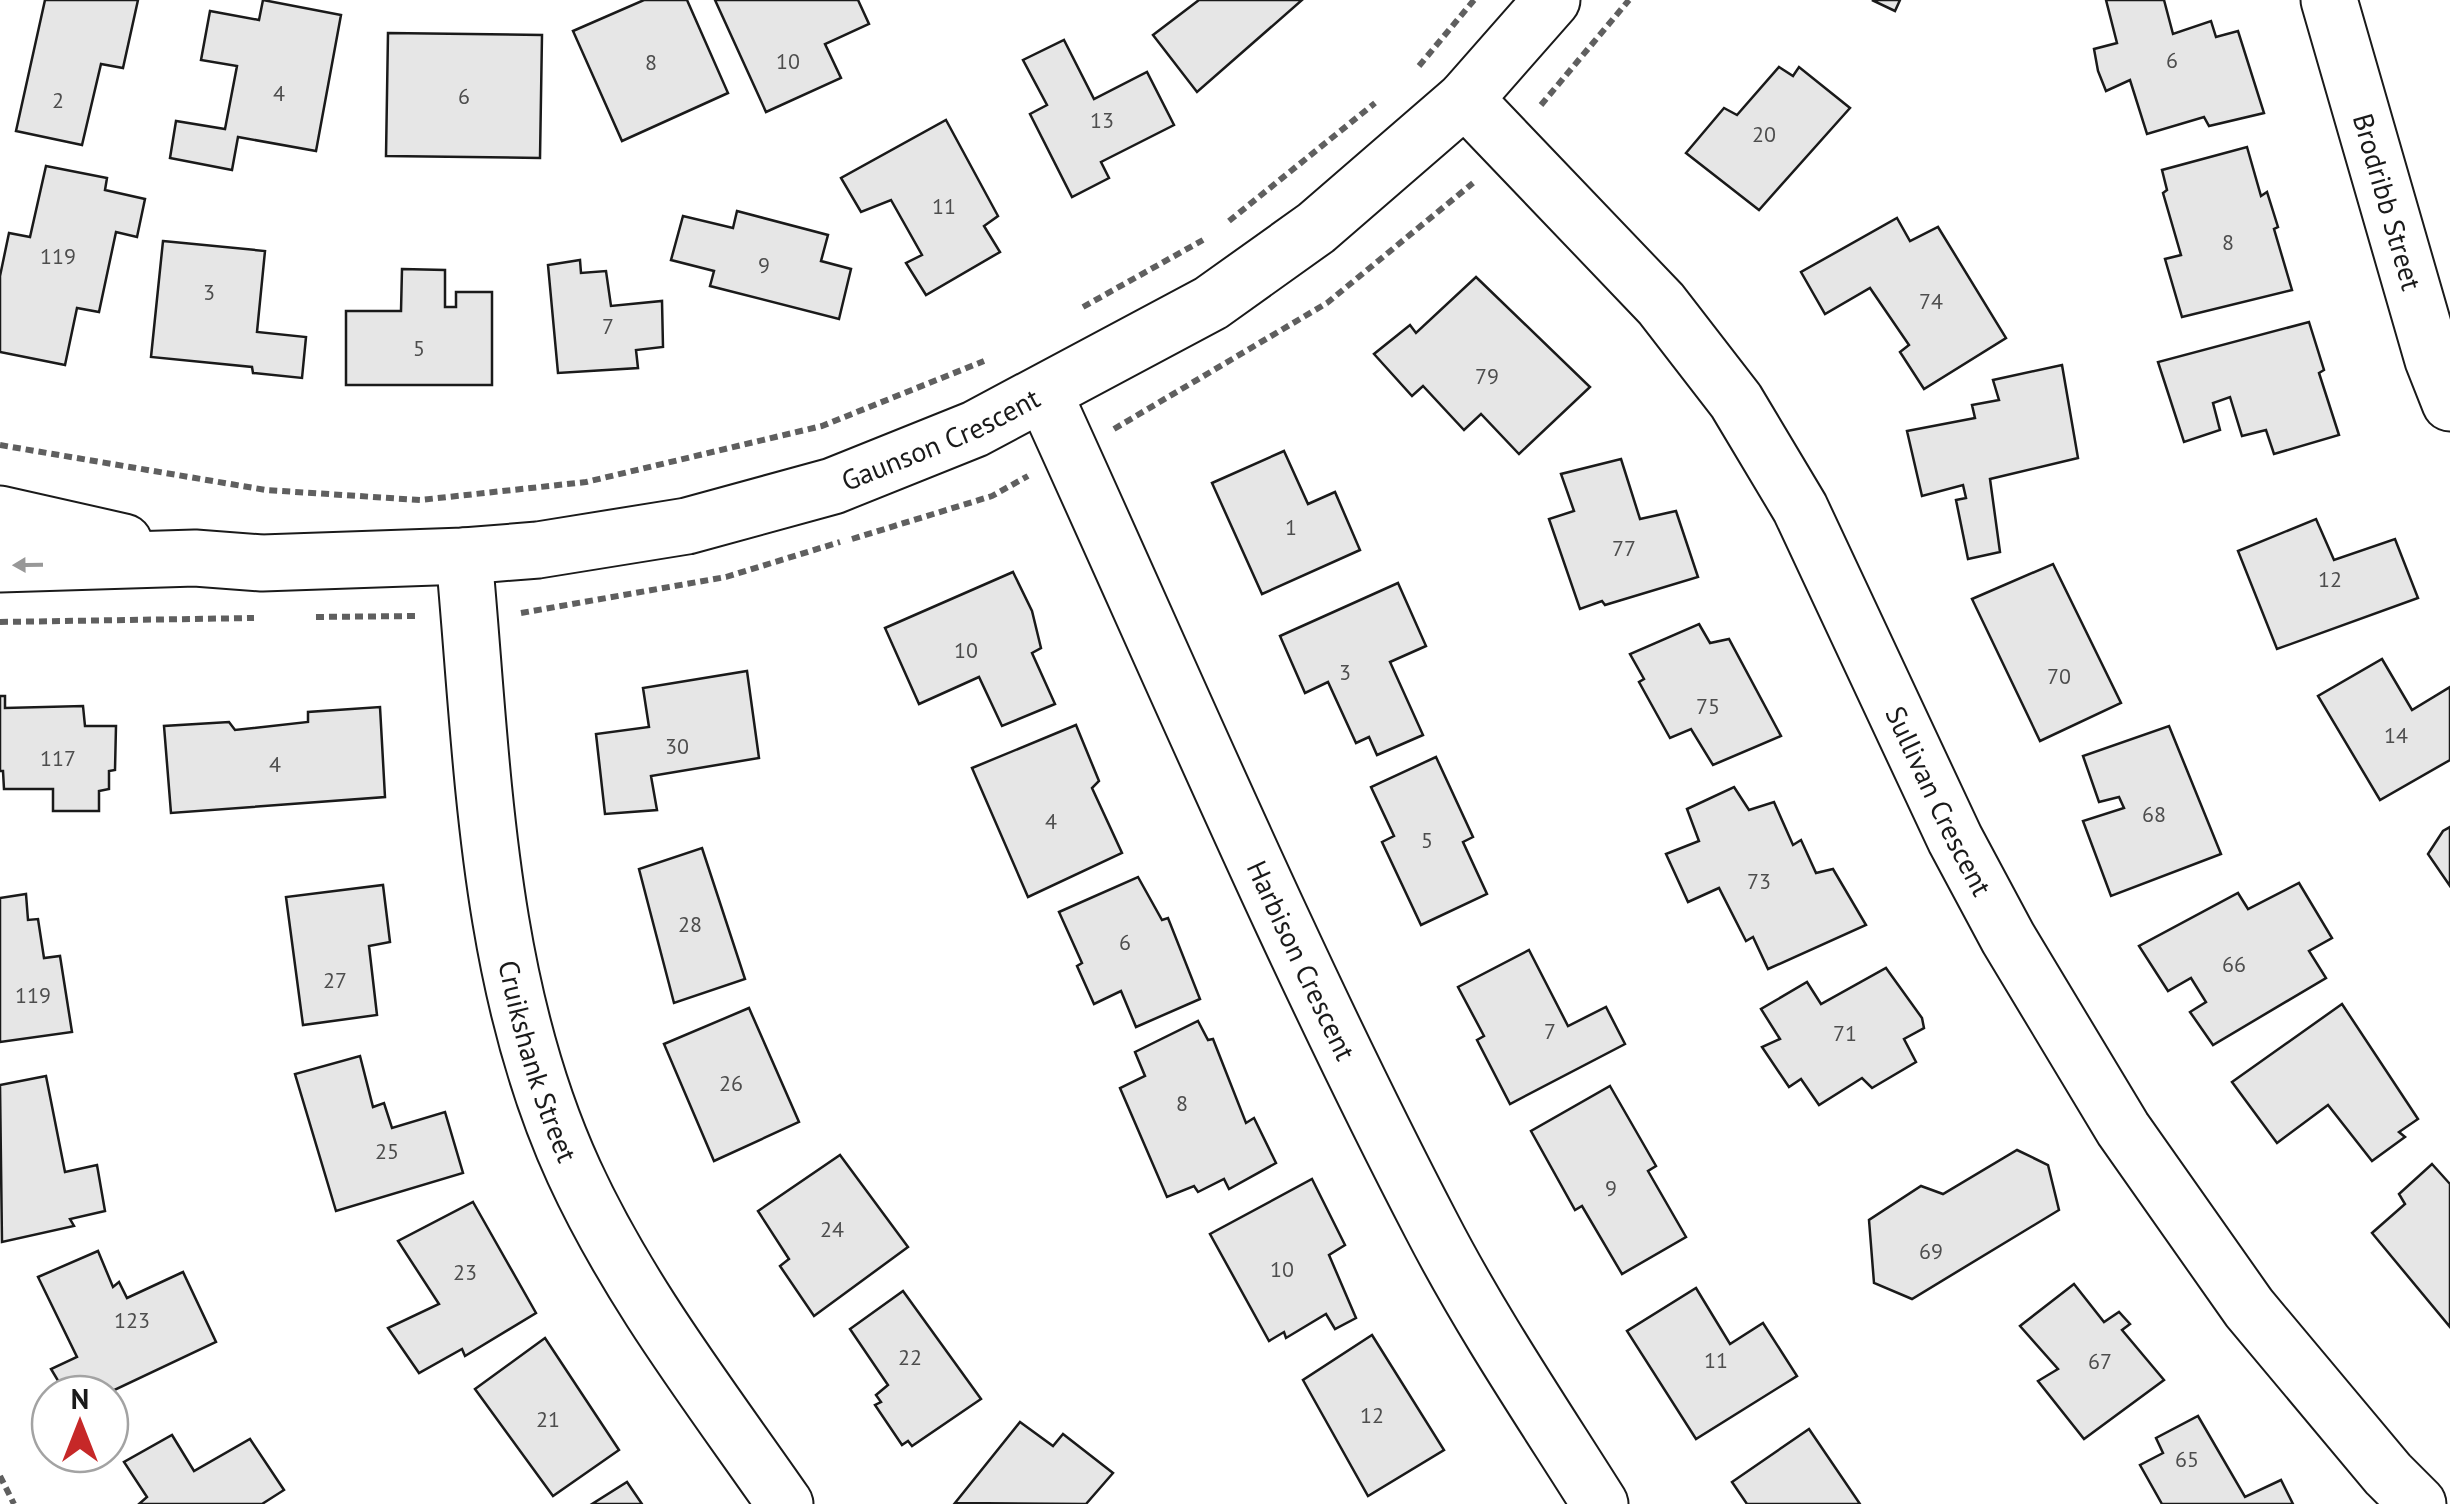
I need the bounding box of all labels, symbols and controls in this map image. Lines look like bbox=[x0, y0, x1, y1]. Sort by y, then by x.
house number: 6 bbox=[2166, 46, 2178, 74]
house number: 10 bbox=[776, 47, 800, 75]
house number: 8 bbox=[645, 48, 657, 76]
house number: 4 bbox=[273, 79, 285, 107]
house number: 6 bbox=[458, 82, 470, 110]
house number: 2 bbox=[52, 86, 64, 114]
house number: 13 bbox=[1090, 106, 1114, 134]
street label: Brodribb Street bbox=[2345, 109, 2431, 295]
house number: 20 bbox=[1752, 120, 1776, 148]
house number: 11 bbox=[932, 192, 956, 220]
house number: 8 bbox=[2222, 228, 2234, 256]
house number: 119 bbox=[40, 242, 76, 270]
house number: 9 bbox=[758, 251, 770, 279]
house number: 3 bbox=[203, 278, 215, 306]
house number: 74 bbox=[1919, 287, 1943, 315]
house number: 7 bbox=[602, 312, 614, 340]
house number: 5 bbox=[413, 334, 425, 362]
house number: 79 bbox=[1475, 362, 1499, 390]
street label: Gaunson Crescent bbox=[836, 379, 1046, 499]
house number: 1 bbox=[1285, 513, 1297, 541]
house number: 77 bbox=[1612, 534, 1636, 562]
one-way arrow bbox=[11, 557, 43, 573]
house number: 12 bbox=[2318, 565, 2342, 593]
house number: 10 bbox=[954, 636, 978, 664]
house number: 3 bbox=[1339, 658, 1351, 686]
house number: 70 bbox=[2047, 662, 2071, 690]
house number: 75 bbox=[1696, 692, 1720, 720]
street label: Sullivan Crescent bbox=[1877, 700, 2001, 902]
house number: 14 bbox=[2384, 721, 2408, 749]
house number: 30 bbox=[665, 732, 689, 760]
house number: 117 bbox=[40, 744, 76, 772]
house number: 4 bbox=[269, 750, 281, 778]
house number: 68 bbox=[2142, 800, 2166, 828]
house number: 4 bbox=[1045, 807, 1057, 835]
house number: 5 bbox=[1421, 826, 1433, 854]
street label: Harbison Crescent bbox=[1239, 854, 1365, 1067]
house number: 73 bbox=[1747, 867, 1771, 895]
house number: 28 bbox=[678, 910, 702, 938]
house number: 6 bbox=[1119, 928, 1131, 956]
house number: 66 bbox=[2222, 950, 2246, 978]
street label: Cruikshank Street bbox=[490, 957, 586, 1168]
house number: 27 bbox=[323, 966, 347, 994]
house number: 119 bbox=[15, 981, 51, 1009]
house number: 7 bbox=[1544, 1017, 1556, 1045]
house number: 71 bbox=[1833, 1019, 1857, 1047]
house number: 26 bbox=[719, 1069, 743, 1097]
house number: 8 bbox=[1176, 1089, 1188, 1117]
house number: 25 bbox=[375, 1137, 399, 1165]
house number: 9 bbox=[1605, 1174, 1617, 1202]
house number: 24 bbox=[820, 1215, 844, 1243]
house number: 69 bbox=[1919, 1237, 1943, 1265]
house number: 10 bbox=[1270, 1255, 1294, 1283]
house number: 23 bbox=[453, 1258, 477, 1286]
house number: 123 bbox=[114, 1306, 150, 1334]
house number: 22 bbox=[898, 1343, 922, 1371]
house number: 11 bbox=[1704, 1346, 1728, 1374]
house number: 67 bbox=[2088, 1347, 2112, 1375]
north arrow bbox=[30, 1374, 130, 1474]
text: N bbox=[71, 1380, 89, 1417]
house number: 12 bbox=[1360, 1401, 1384, 1429]
house number: 21 bbox=[536, 1405, 560, 1433]
house number: 65 bbox=[2175, 1445, 2199, 1473]

